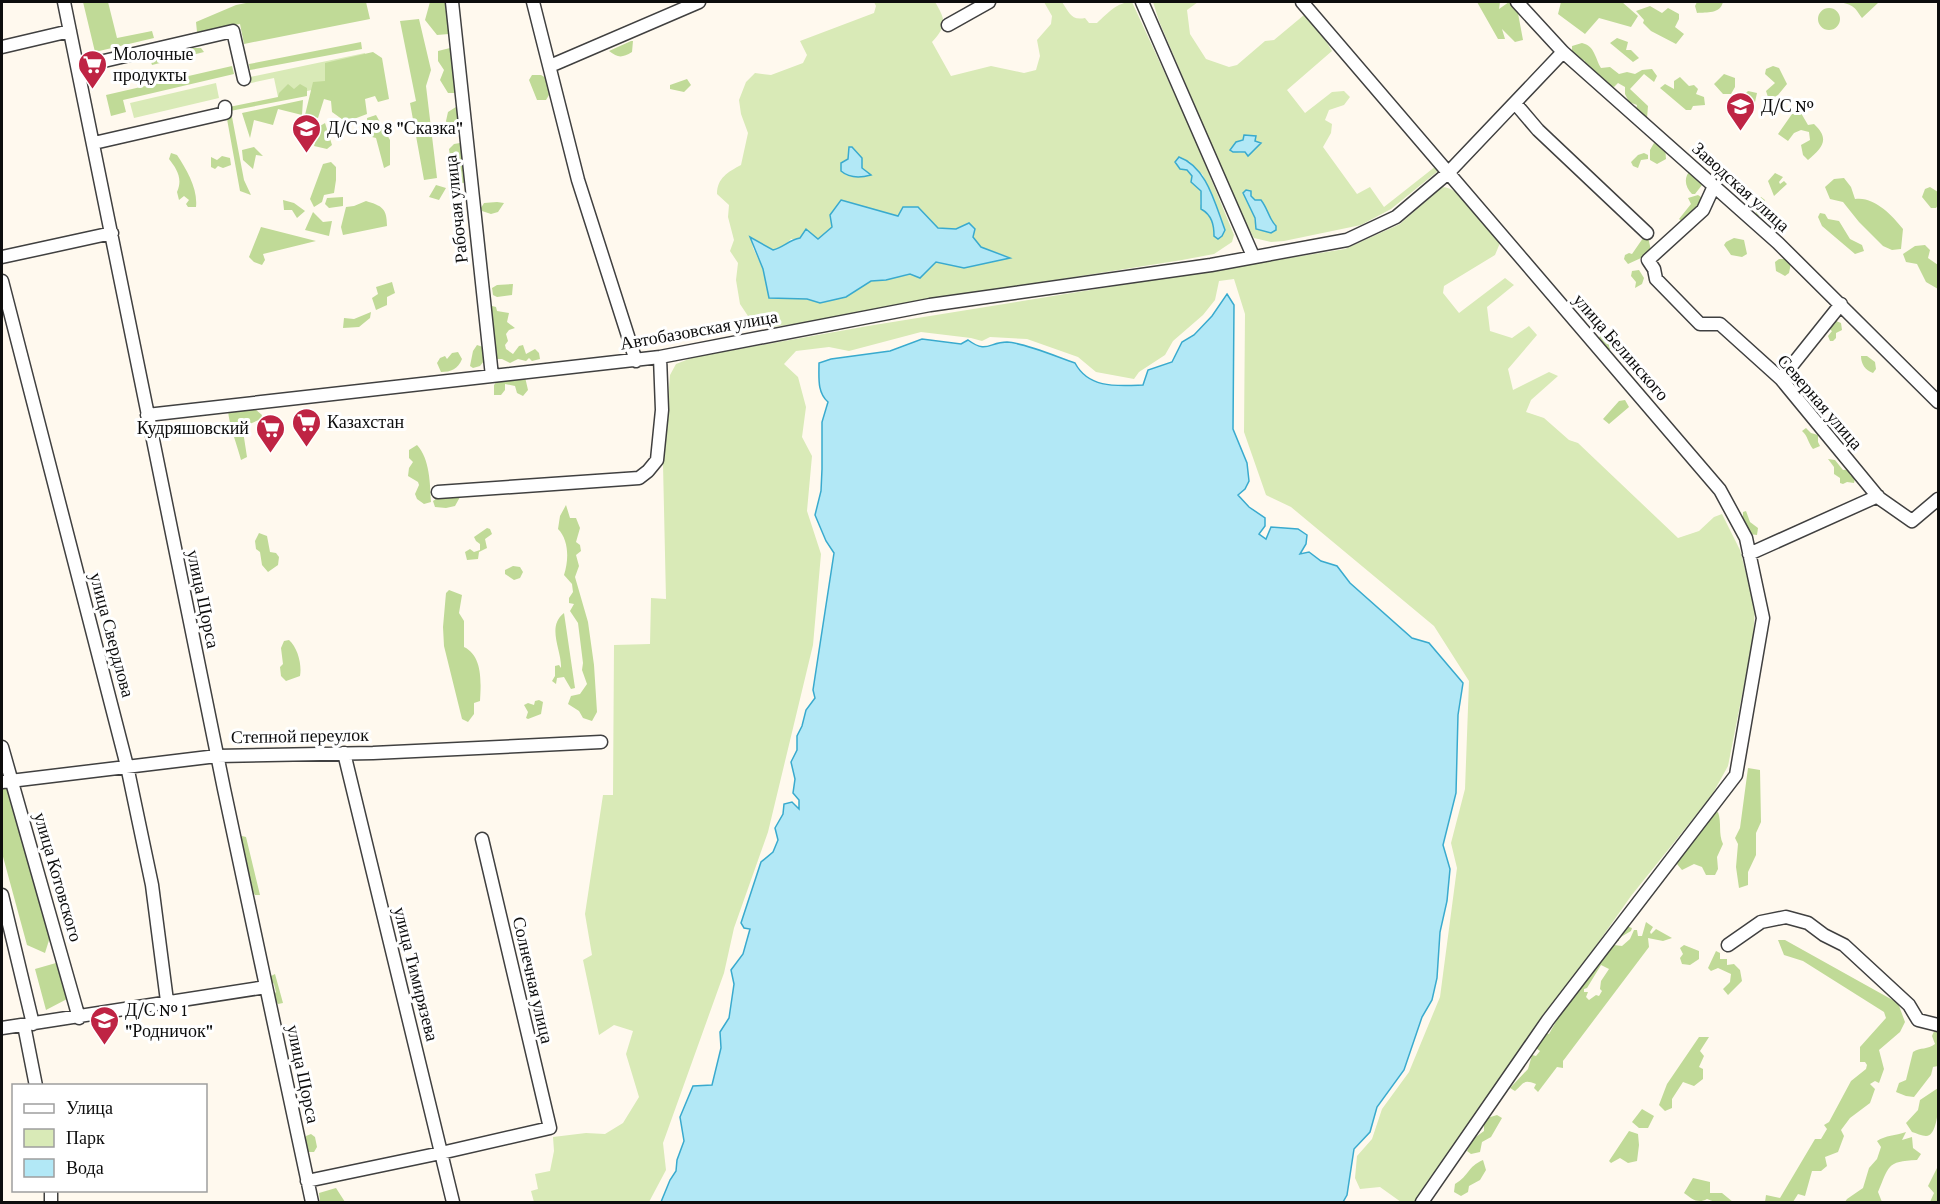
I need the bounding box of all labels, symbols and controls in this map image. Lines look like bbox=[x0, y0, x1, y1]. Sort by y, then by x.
place label: Молочные продукты bbox=[113, 44, 194, 85]
supermarket icon: Молочные продукты bbox=[76, 48, 108, 90]
school or university icon: Д/С № bbox=[1724, 90, 1756, 132]
place label: Д/С № bbox=[1761, 96, 1814, 116]
school or university icon: Д/С № 8 "Сказка" bbox=[290, 112, 322, 154]
place label: Д/С № 8 "Сказка" bbox=[327, 118, 463, 138]
street label: Заводская улица bbox=[1688, 138, 1794, 236]
street label: Рабочая улица bbox=[440, 154, 472, 264]
street label: улица Белинского bbox=[1569, 289, 1673, 405]
street label: Автобазовская улица bbox=[619, 306, 779, 354]
street label: Северная улица bbox=[1773, 350, 1867, 454]
supermarket icon: Казахстан bbox=[290, 406, 322, 448]
supermarket icon: Кудряшовский bbox=[254, 412, 286, 454]
place label: Казахстан bbox=[327, 412, 404, 432]
place label: Кудряшовский bbox=[137, 418, 249, 438]
street label: улица Щорса bbox=[183, 548, 223, 650]
street label: улица Свердлова bbox=[86, 570, 138, 700]
street label: Степной переулок bbox=[231, 725, 369, 747]
street label: улица Котовского bbox=[30, 810, 86, 944]
street label: улица Тимирязева bbox=[390, 905, 442, 1043]
street label: Солнечная улица bbox=[509, 915, 557, 1045]
place label: Д/С № 1 "Родничок" bbox=[125, 1000, 213, 1041]
school or university icon: Д/С № 1 "Родничок" bbox=[88, 1004, 120, 1046]
street label: улица Щорса bbox=[283, 1023, 323, 1125]
legend bbox=[12, 1084, 207, 1192]
text: Улица bbox=[66, 1098, 113, 1118]
text: Парк bbox=[66, 1128, 105, 1148]
text: Вода bbox=[66, 1158, 104, 1178]

